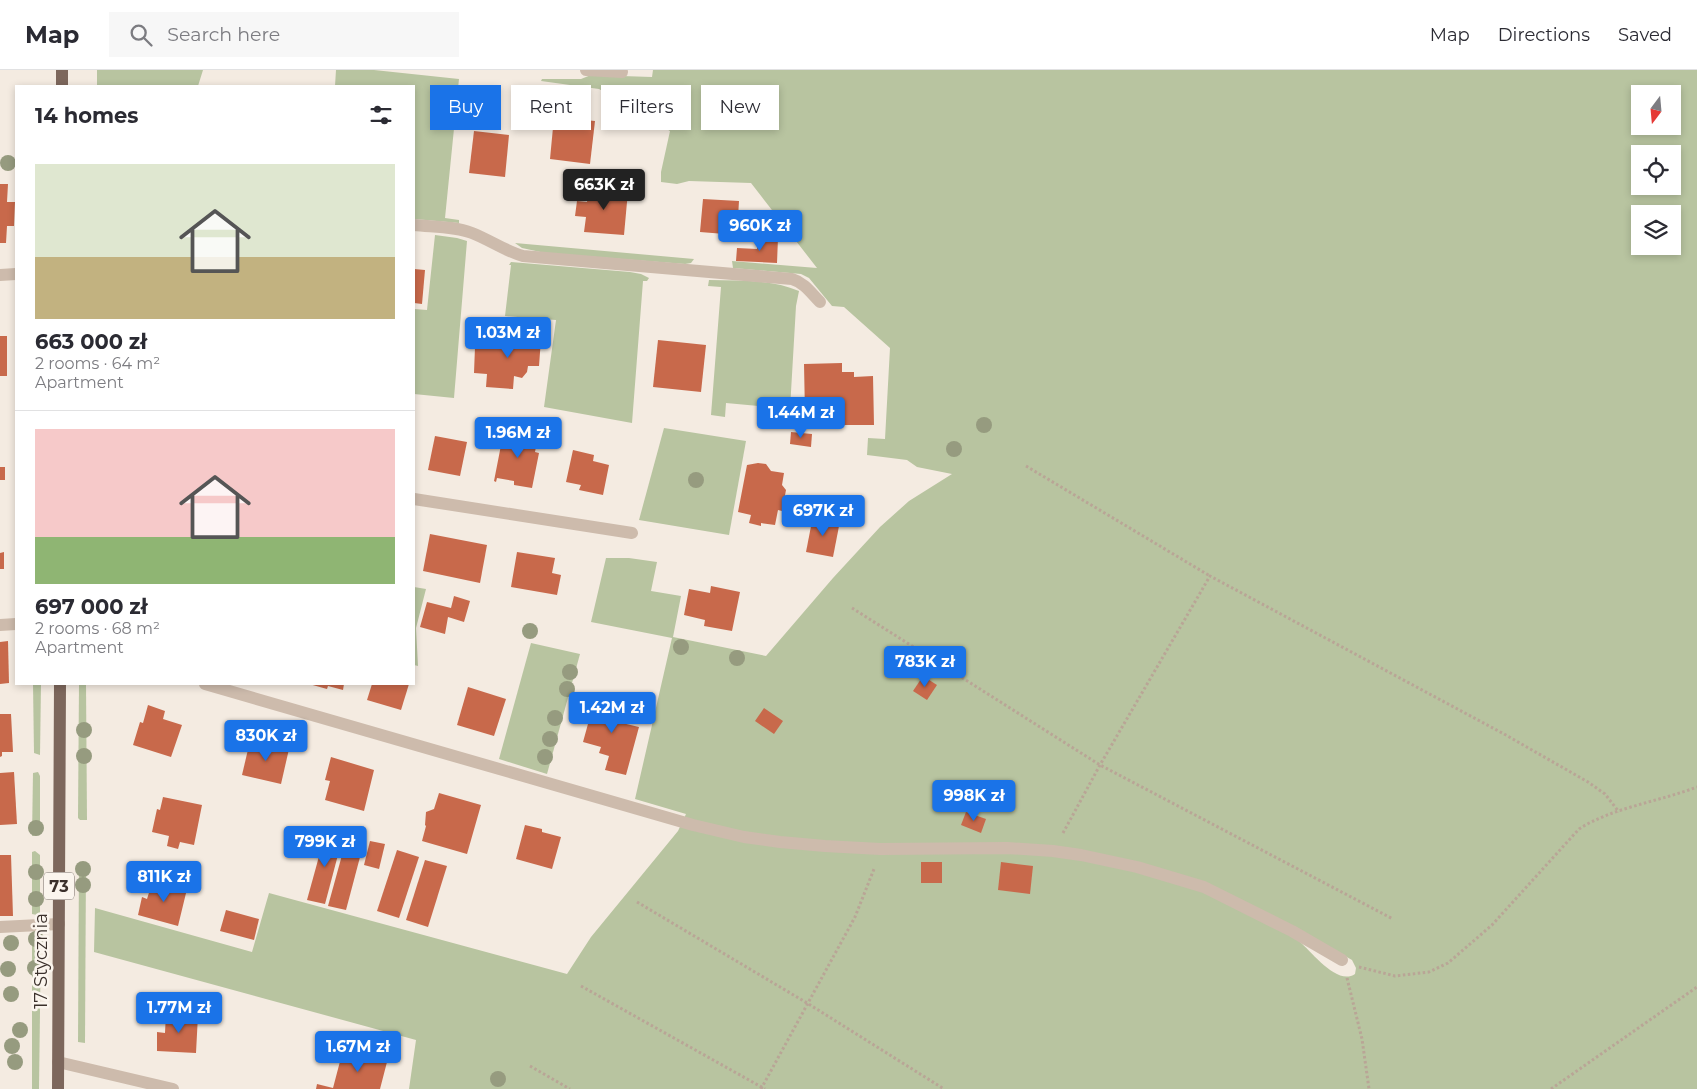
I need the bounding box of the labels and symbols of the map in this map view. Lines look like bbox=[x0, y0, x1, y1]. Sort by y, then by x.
north arrow bbox=[1631, 85, 1681, 135]
pin: 663K zł bbox=[558, 168, 650, 211]
pin: 960K zł bbox=[714, 210, 806, 252]
pin: 1.03M zł bbox=[456, 316, 560, 359]
pin: 1.44M zł bbox=[749, 396, 853, 439]
pin: 1.96M zł bbox=[466, 416, 570, 459]
pin: 697K zł bbox=[777, 494, 869, 537]
pin: 783K zł bbox=[879, 646, 971, 688]
pin: 1.42M zł bbox=[560, 692, 664, 734]
pin: 830K zł bbox=[220, 720, 312, 762]
pin: 998K zł bbox=[928, 780, 1020, 822]
pin: 799K zł bbox=[279, 826, 371, 868]
pin: 811K zł bbox=[118, 860, 210, 903]
road number: 73 bbox=[44, 872, 74, 899]
street label: 17 Stycznia bbox=[30, 913, 52, 1009]
pin: 1.77M zł bbox=[127, 992, 231, 1034]
pin: 1.67M zł bbox=[306, 1030, 410, 1073]

